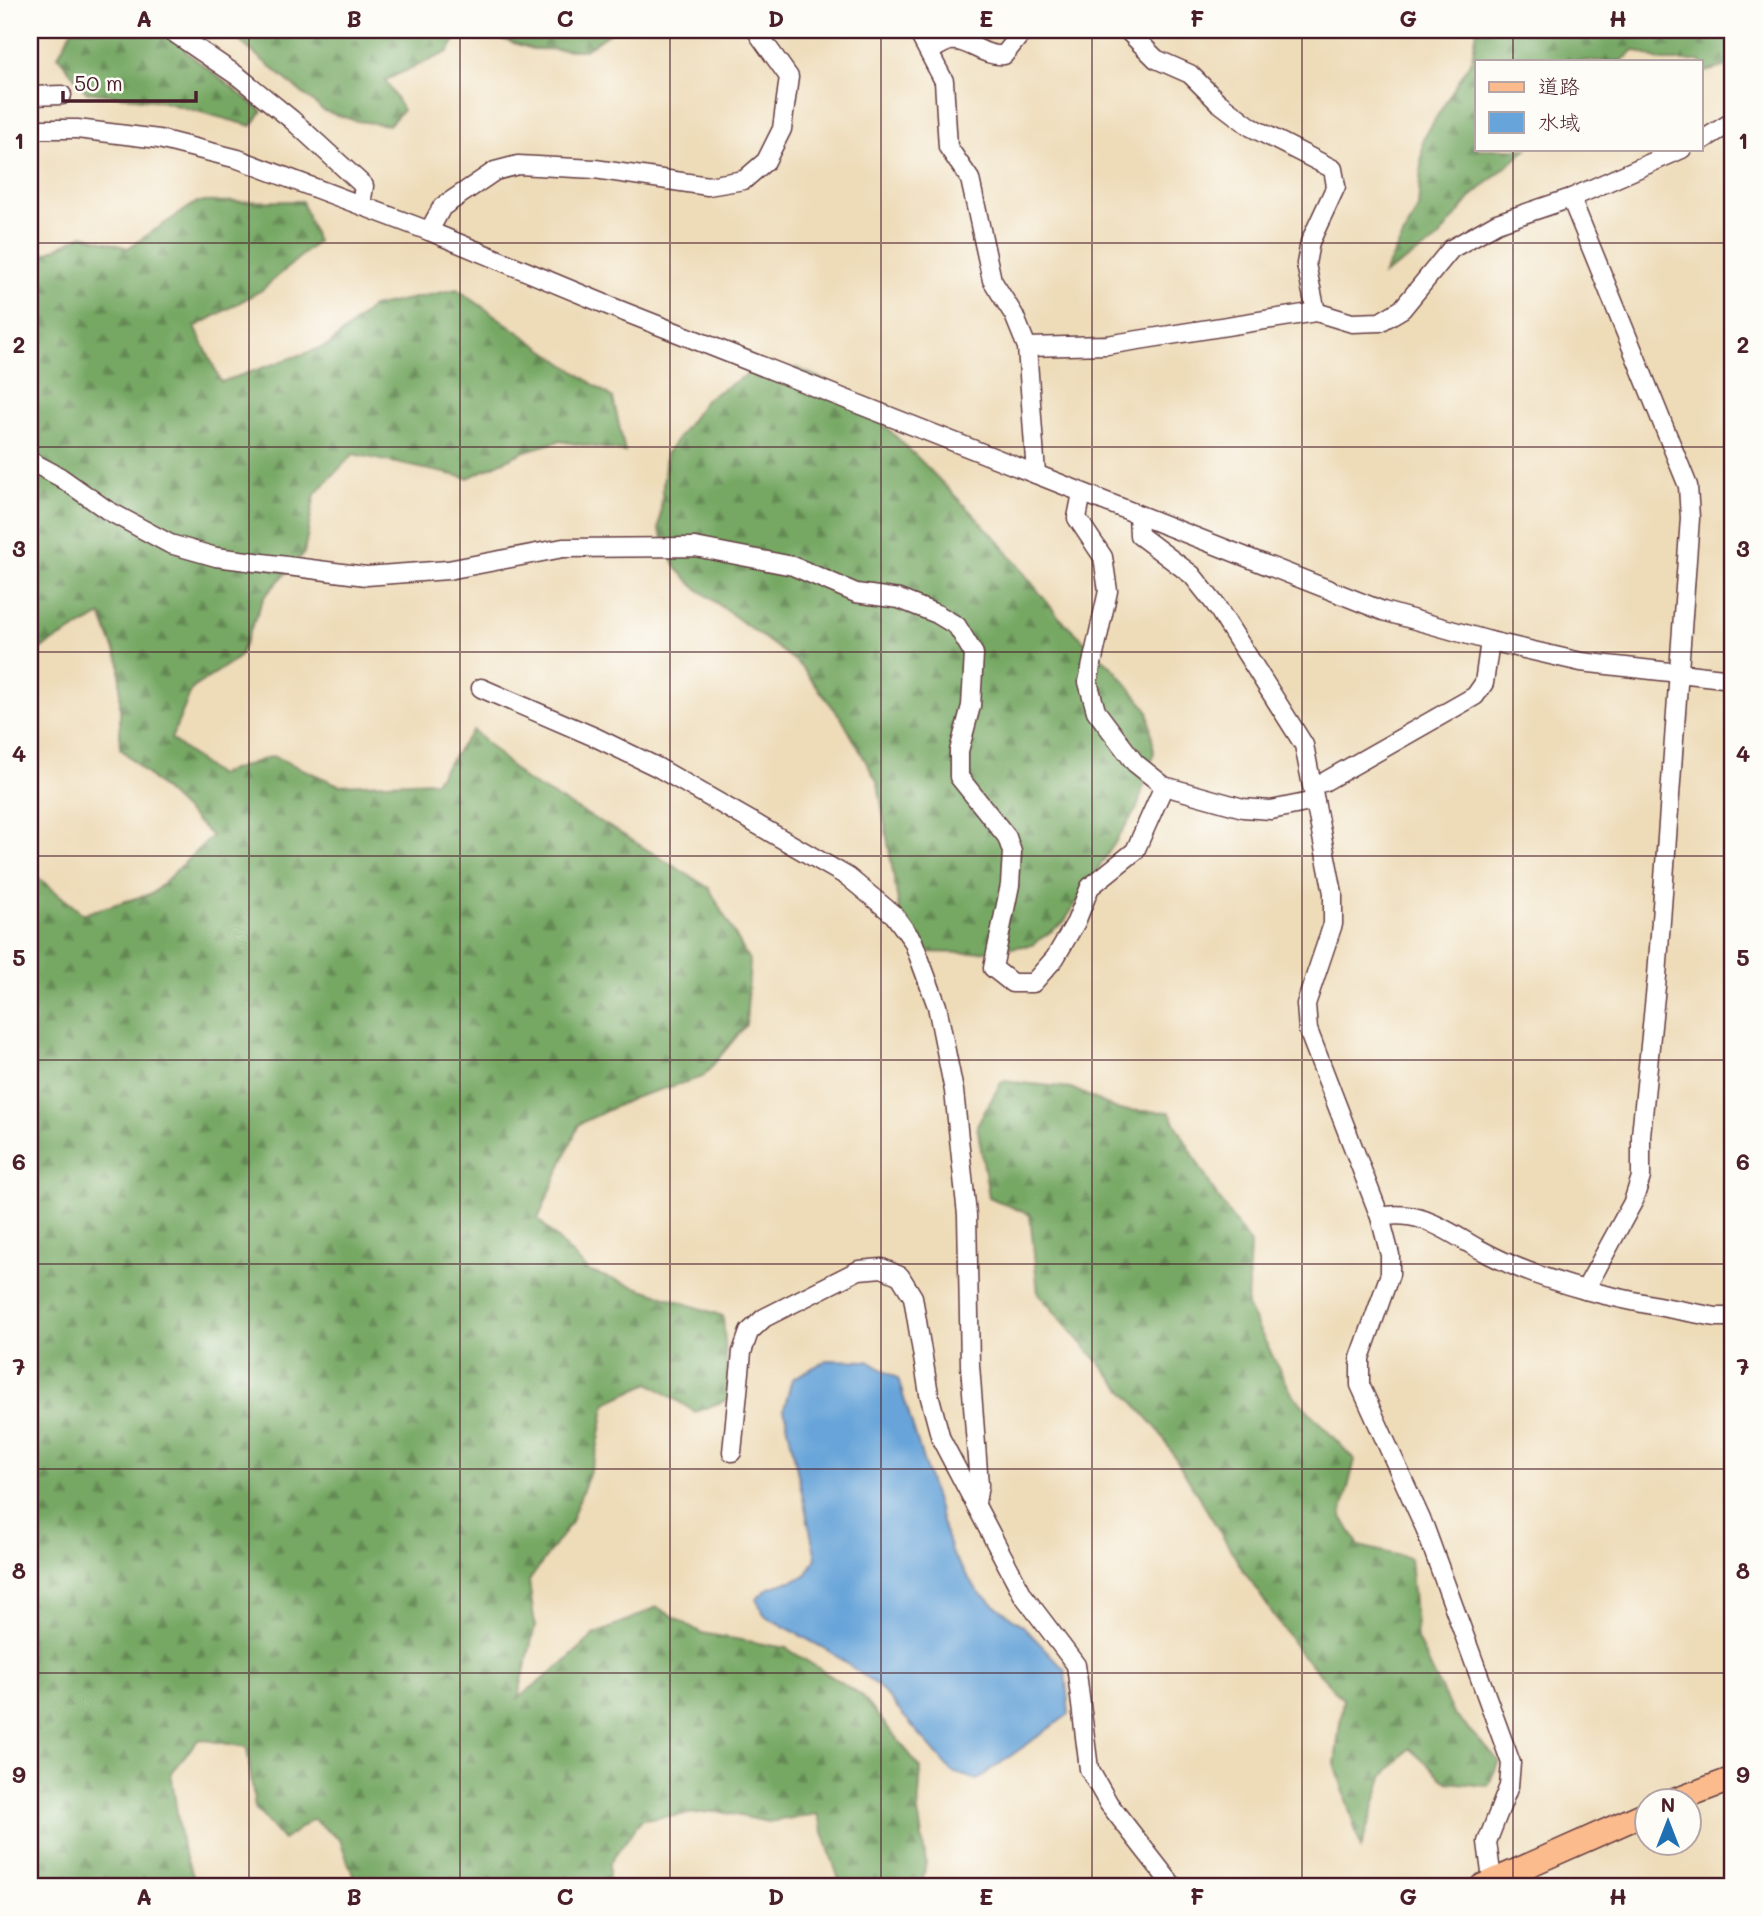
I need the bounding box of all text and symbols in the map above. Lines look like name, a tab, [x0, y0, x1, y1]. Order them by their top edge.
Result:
text: A	[136, 3, 152, 33]
text: B	[346, 3, 362, 33]
text: C	[556, 3, 574, 33]
text: D	[768, 3, 784, 33]
text: E	[979, 3, 993, 33]
text: F	[1190, 3, 1204, 33]
text: G	[1399, 3, 1417, 33]
text: H	[1609, 3, 1627, 33]
scale bar	[63, 60, 196, 104]
legend	[1475, 60, 1702, 150]
text: 50 m	[74, 69, 123, 96]
text: 道路	[1538, 72, 1580, 99]
text: 水域	[1538, 108, 1580, 135]
text: 1	[14, 125, 24, 155]
text: 1	[1738, 125, 1748, 155]
text: 2	[13, 329, 25, 359]
text: 2	[1737, 329, 1749, 359]
text: 3	[12, 533, 26, 563]
text: 3	[1736, 533, 1750, 563]
text: 4	[12, 738, 26, 768]
text: 4	[1736, 738, 1750, 768]
text: 5	[12, 942, 26, 972]
text: 5	[1736, 942, 1750, 972]
text: 6	[12, 1146, 26, 1176]
text: 6	[1736, 1146, 1750, 1176]
text: 7	[13, 1351, 26, 1381]
text: 7	[1737, 1351, 1750, 1381]
text: 8	[12, 1555, 26, 1585]
text: 8	[1736, 1555, 1750, 1585]
text: 9	[12, 1759, 26, 1789]
text: 9	[1736, 1759, 1750, 1789]
north arrow	[1632, 1786, 1702, 1856]
text: N	[1661, 1792, 1675, 1817]
text: A	[136, 1881, 152, 1911]
text: B	[346, 1881, 362, 1911]
text: C	[556, 1881, 574, 1911]
text: D	[768, 1881, 784, 1911]
text: E	[979, 1881, 993, 1911]
text: F	[1190, 1881, 1204, 1911]
text: G	[1399, 1881, 1417, 1911]
text: H	[1609, 1881, 1627, 1911]

